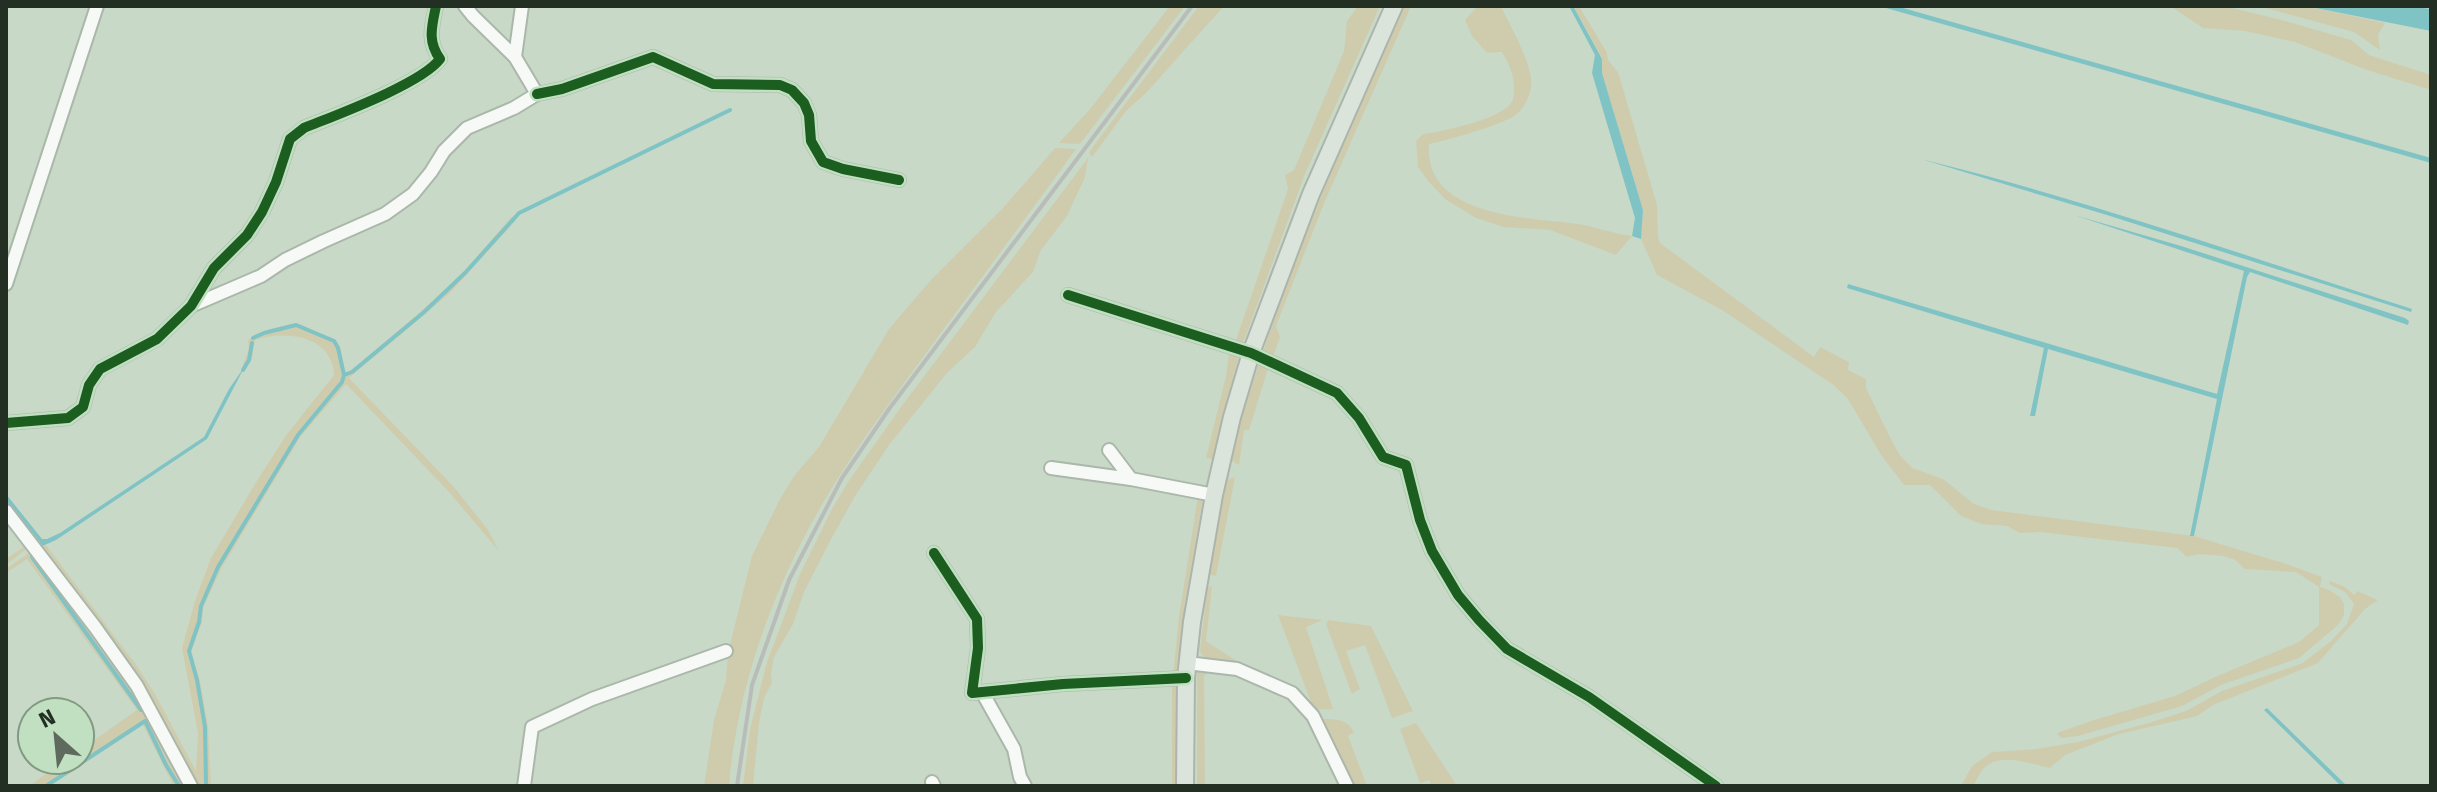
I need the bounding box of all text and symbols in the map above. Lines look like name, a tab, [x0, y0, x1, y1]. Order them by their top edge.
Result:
north arrow	[16, 696, 96, 776]
text: N	[35, 703, 60, 734]

